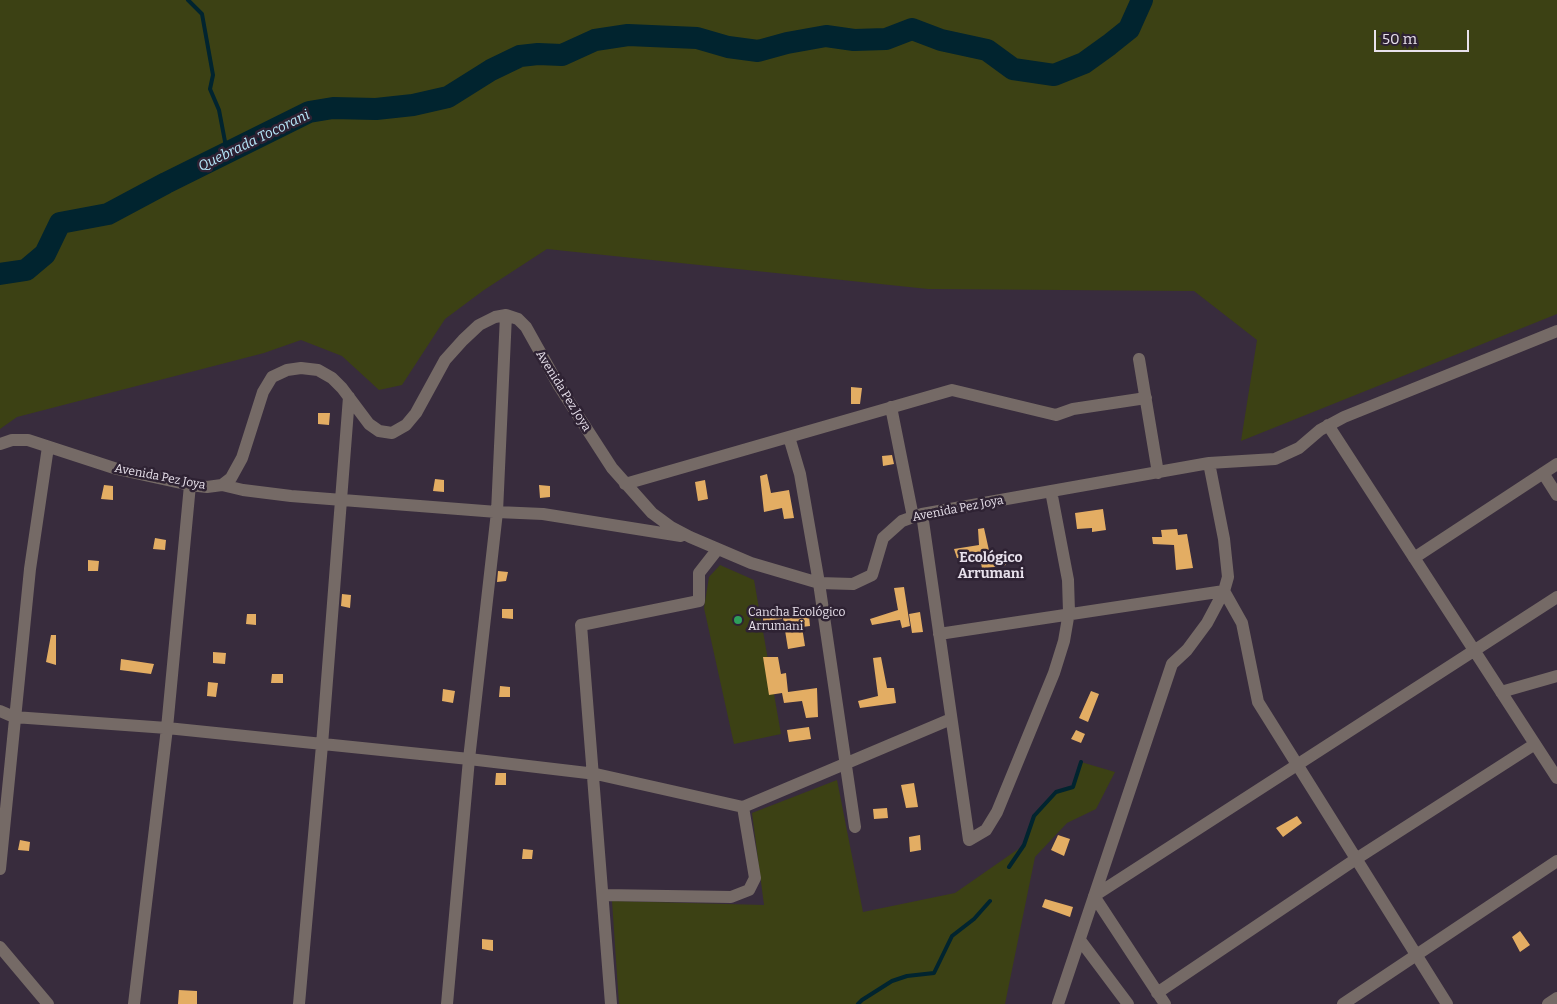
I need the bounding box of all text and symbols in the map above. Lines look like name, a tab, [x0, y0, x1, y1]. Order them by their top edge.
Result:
scale bar	[1377, 20, 1472, 52]
text: 50 m	[1382, 30, 1417, 48]
water label: Quebrada Tocorani	[196, 107, 312, 175]
street label: Avenida Pez Joya	[532, 348, 594, 434]
street label: Avenida Pez Joya	[113, 461, 207, 493]
street label: Avenida Pez Joya	[911, 493, 1005, 525]
district label: Ecológico Arrumani	[958, 550, 1024, 582]
place label: Cancha Ecológico Arrumani	[748, 606, 845, 634]
marker: Cancha Ecológico Arrumani	[732, 614, 744, 626]

